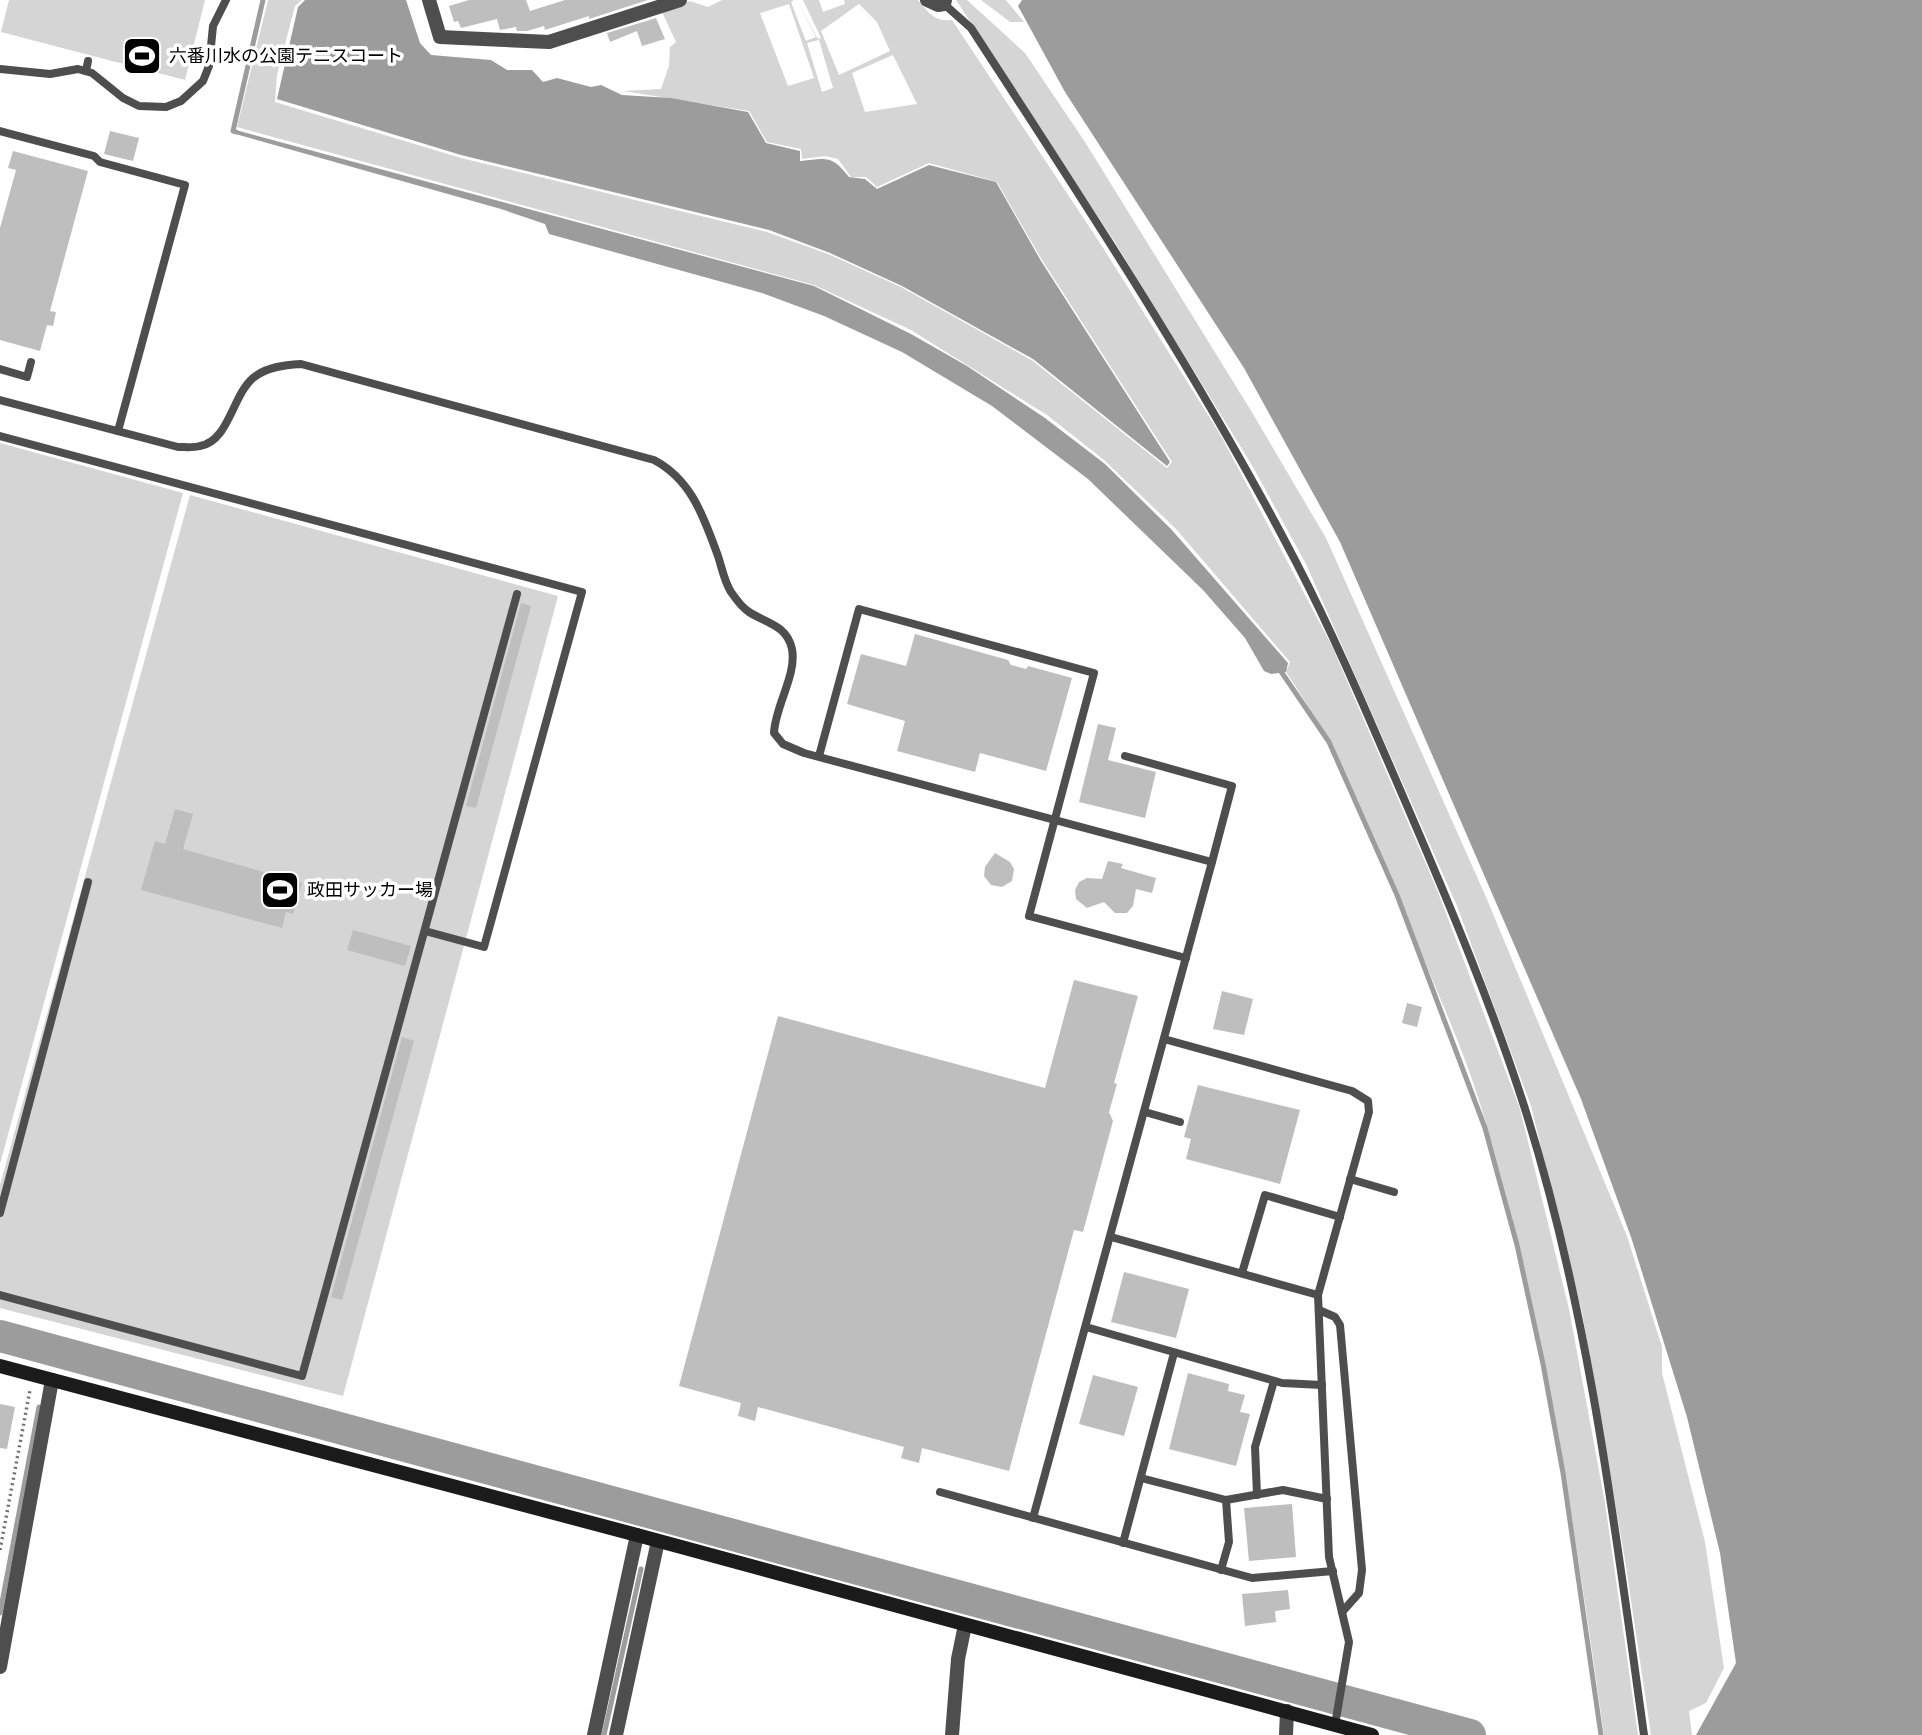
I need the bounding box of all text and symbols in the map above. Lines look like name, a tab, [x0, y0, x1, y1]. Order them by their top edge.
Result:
sports icon: 六番川水の公園テニスコート	[121, 35, 163, 77]
place label: 六番川水の公園テニスコート	[169, 44, 403, 68]
sports icon: 政田サッカー場	[259, 869, 301, 911]
place label: 政田サッカー場	[307, 878, 433, 902]

